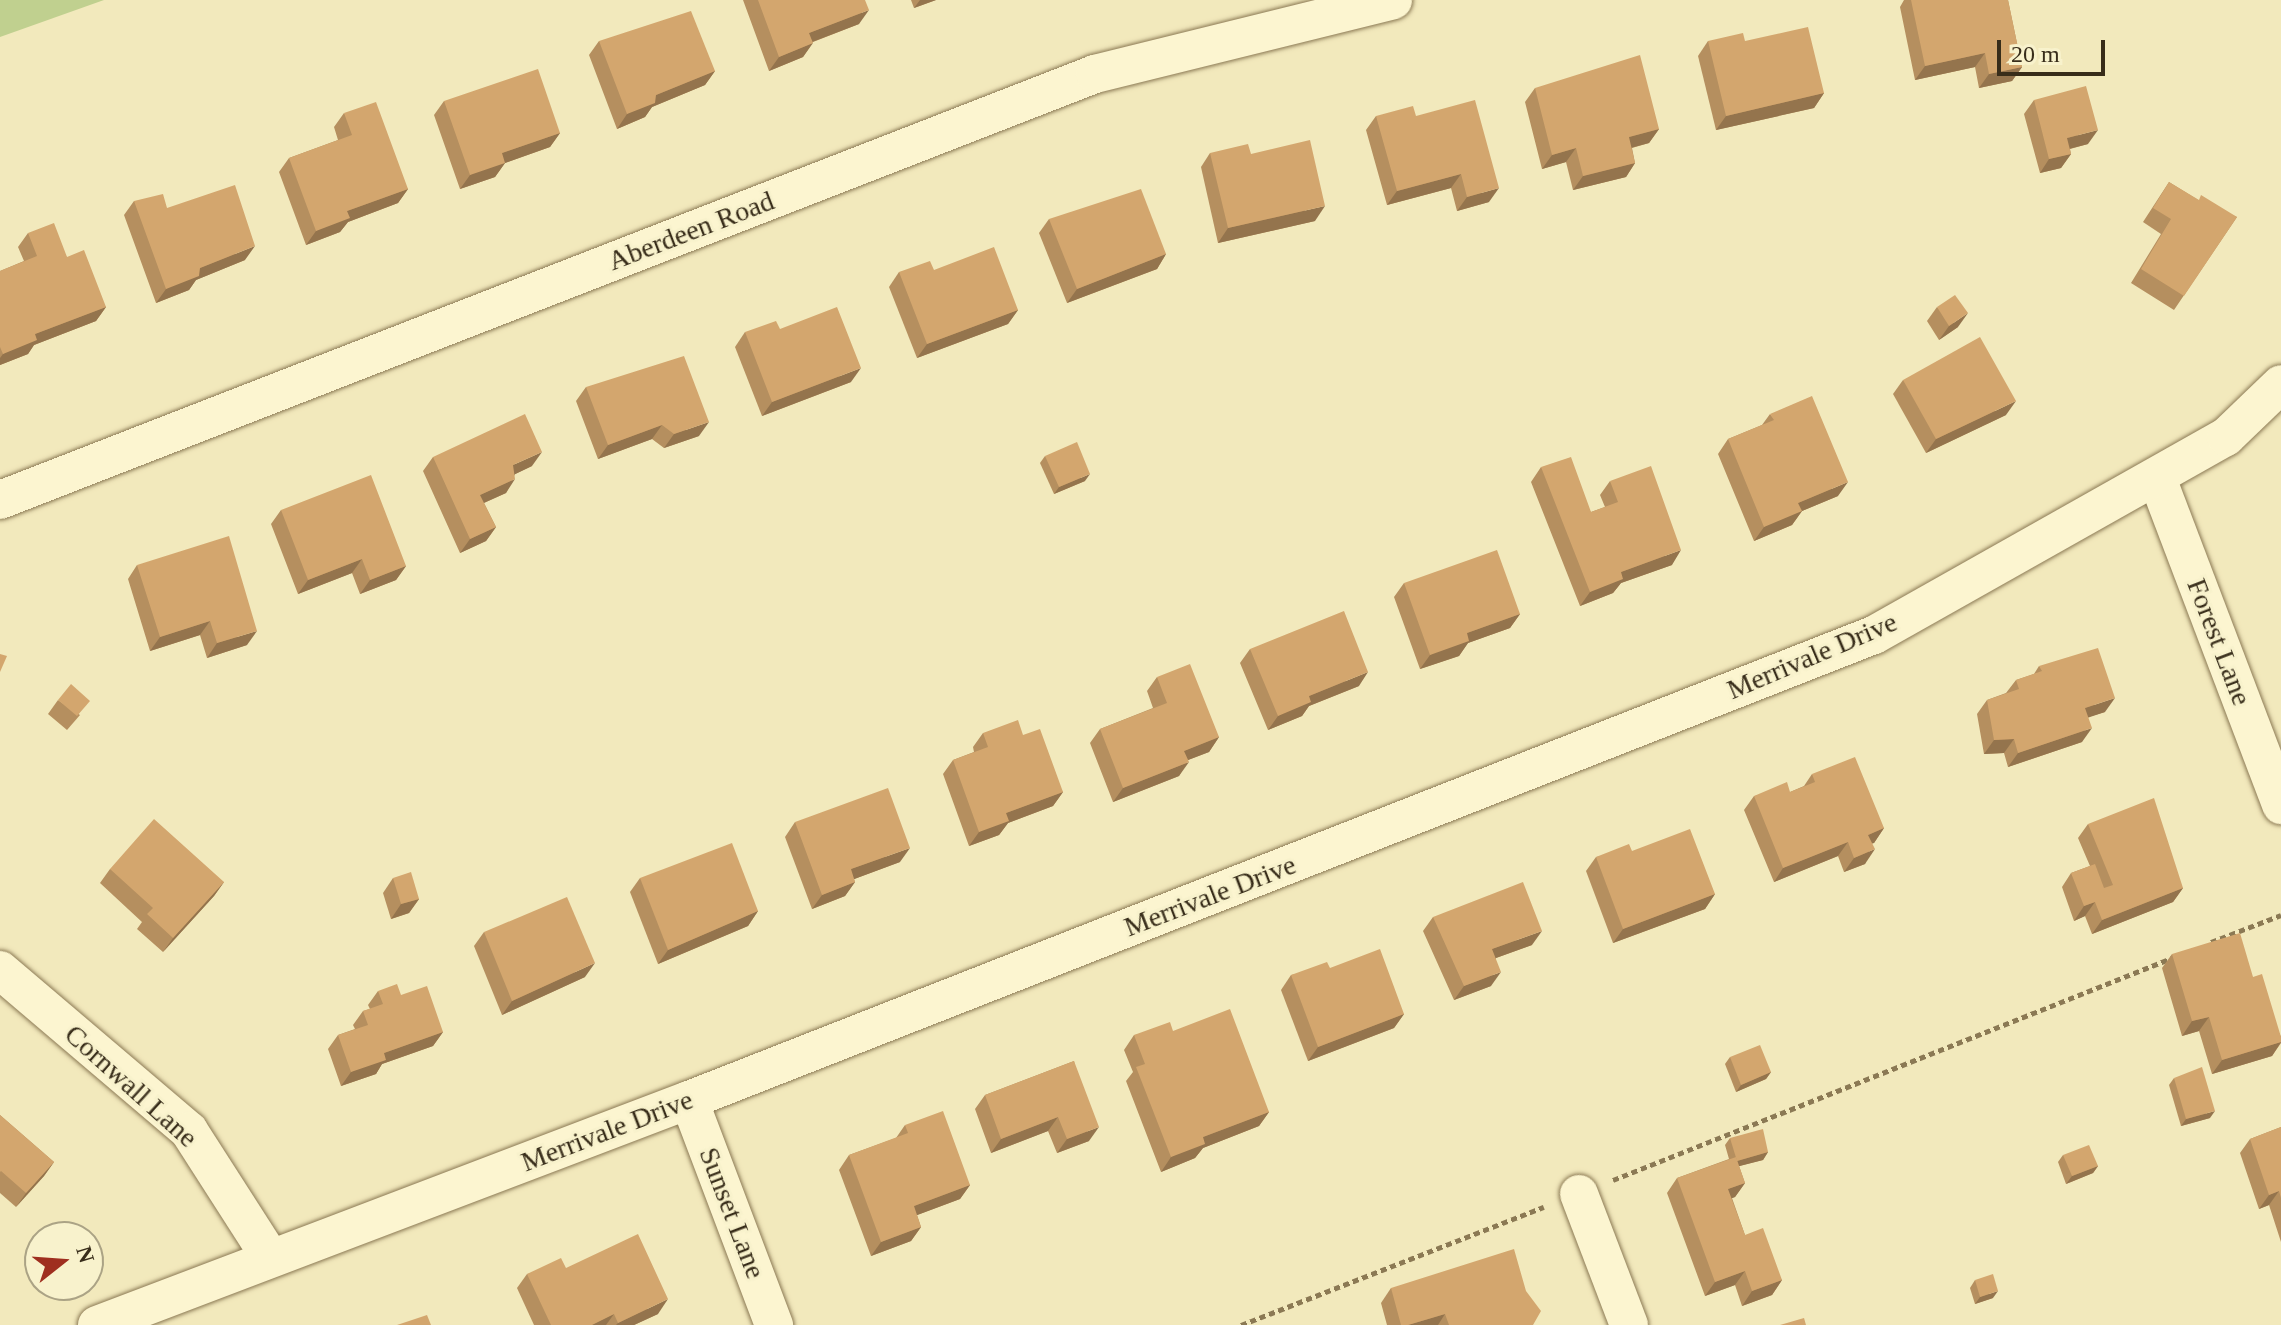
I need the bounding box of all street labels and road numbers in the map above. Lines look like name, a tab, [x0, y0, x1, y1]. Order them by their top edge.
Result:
street label: Aberdeen Road	[603, 184, 779, 278]
street label: Forest Lane	[2179, 574, 2259, 710]
street label: Merrivale Drive	[1722, 605, 1902, 707]
street label: Merrivale Drive	[1119, 848, 1301, 944]
street label: Cornwall Lane	[58, 1018, 204, 1154]
street label: Merrivale Drive	[516, 1083, 698, 1179]
street label: Sunset Lane	[692, 1143, 772, 1283]

